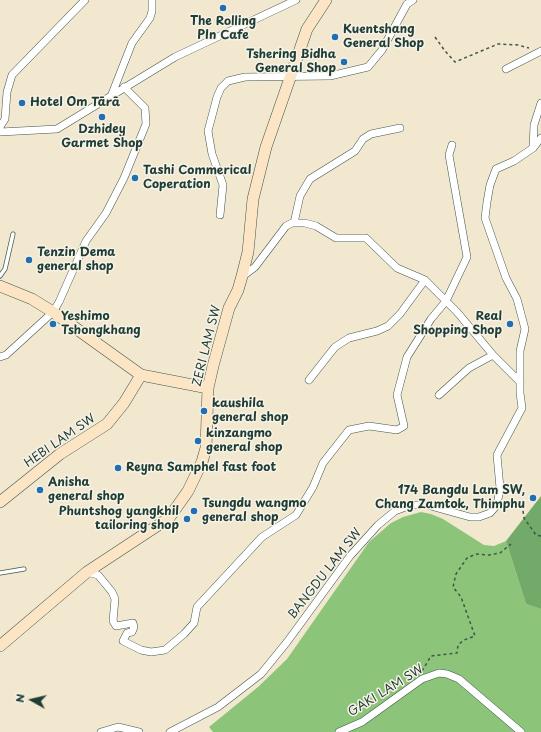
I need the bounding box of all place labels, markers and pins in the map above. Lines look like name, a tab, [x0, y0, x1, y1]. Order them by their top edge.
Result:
marker: The Rolling PIn Cafe	[218, 3, 228, 13]
place label: The Rolling PIn Cafe	[190, 15, 256, 43]
place label: Kuentshang General Shop	[343, 23, 424, 51]
marker: Kuentshang General Shop	[330, 32, 340, 42]
place label: Tshering Bidha General Shop	[246, 48, 336, 76]
marker: Tshering Bidha General Shop	[339, 57, 349, 67]
place label: Hotel Om Tārā	[30, 96, 120, 110]
marker: Hotel Om Tārā	[17, 98, 27, 108]
marker: Dzhidey Garmet Shop	[97, 112, 107, 122]
place label: Dzhidey Garmet Shop	[61, 123, 143, 151]
place label: Tashi Commerical Coperation	[143, 164, 251, 192]
marker: Tashi Commerical Coperation	[130, 173, 140, 183]
place label: Tenzin Dema general shop	[37, 246, 115, 274]
marker: Tenzin Dema general shop	[24, 255, 34, 265]
place label: Yeshimo Tshongkhang	[61, 310, 141, 338]
place label: Real Shopping Shop	[413, 310, 502, 338]
marker: Yeshimo Tshongkhang	[48, 319, 58, 329]
marker: Real Shopping Shop	[505, 319, 515, 329]
place label: kaushila general shop	[212, 397, 289, 425]
marker: kaushila general shop	[199, 406, 209, 416]
place label: kinzangmo general shop	[206, 427, 283, 455]
marker: kinzangmo general shop	[193, 436, 203, 446]
place label: Reyna Samphel fast foot	[126, 461, 276, 475]
marker: Reyna Samphel fast foot	[113, 463, 123, 473]
place label: Anisha general shop	[48, 476, 125, 504]
place label: 174 Bangdu Lam SW, Chang Zamtok, Thimphu	[375, 484, 525, 512]
marker: Anisha general shop	[35, 485, 45, 495]
marker: 174 Bangdu Lam SW, Chang Zamtok, Thimphu	[528, 493, 538, 503]
place label: Tsungdu wangmo general shop	[202, 497, 307, 525]
place label: Phuntshog yangkhil tailoring shop	[59, 505, 179, 533]
marker: Tsungdu wangmo general shop	[189, 506, 199, 516]
marker: Phuntshog yangkhil tailoring shop	[182, 514, 192, 524]

